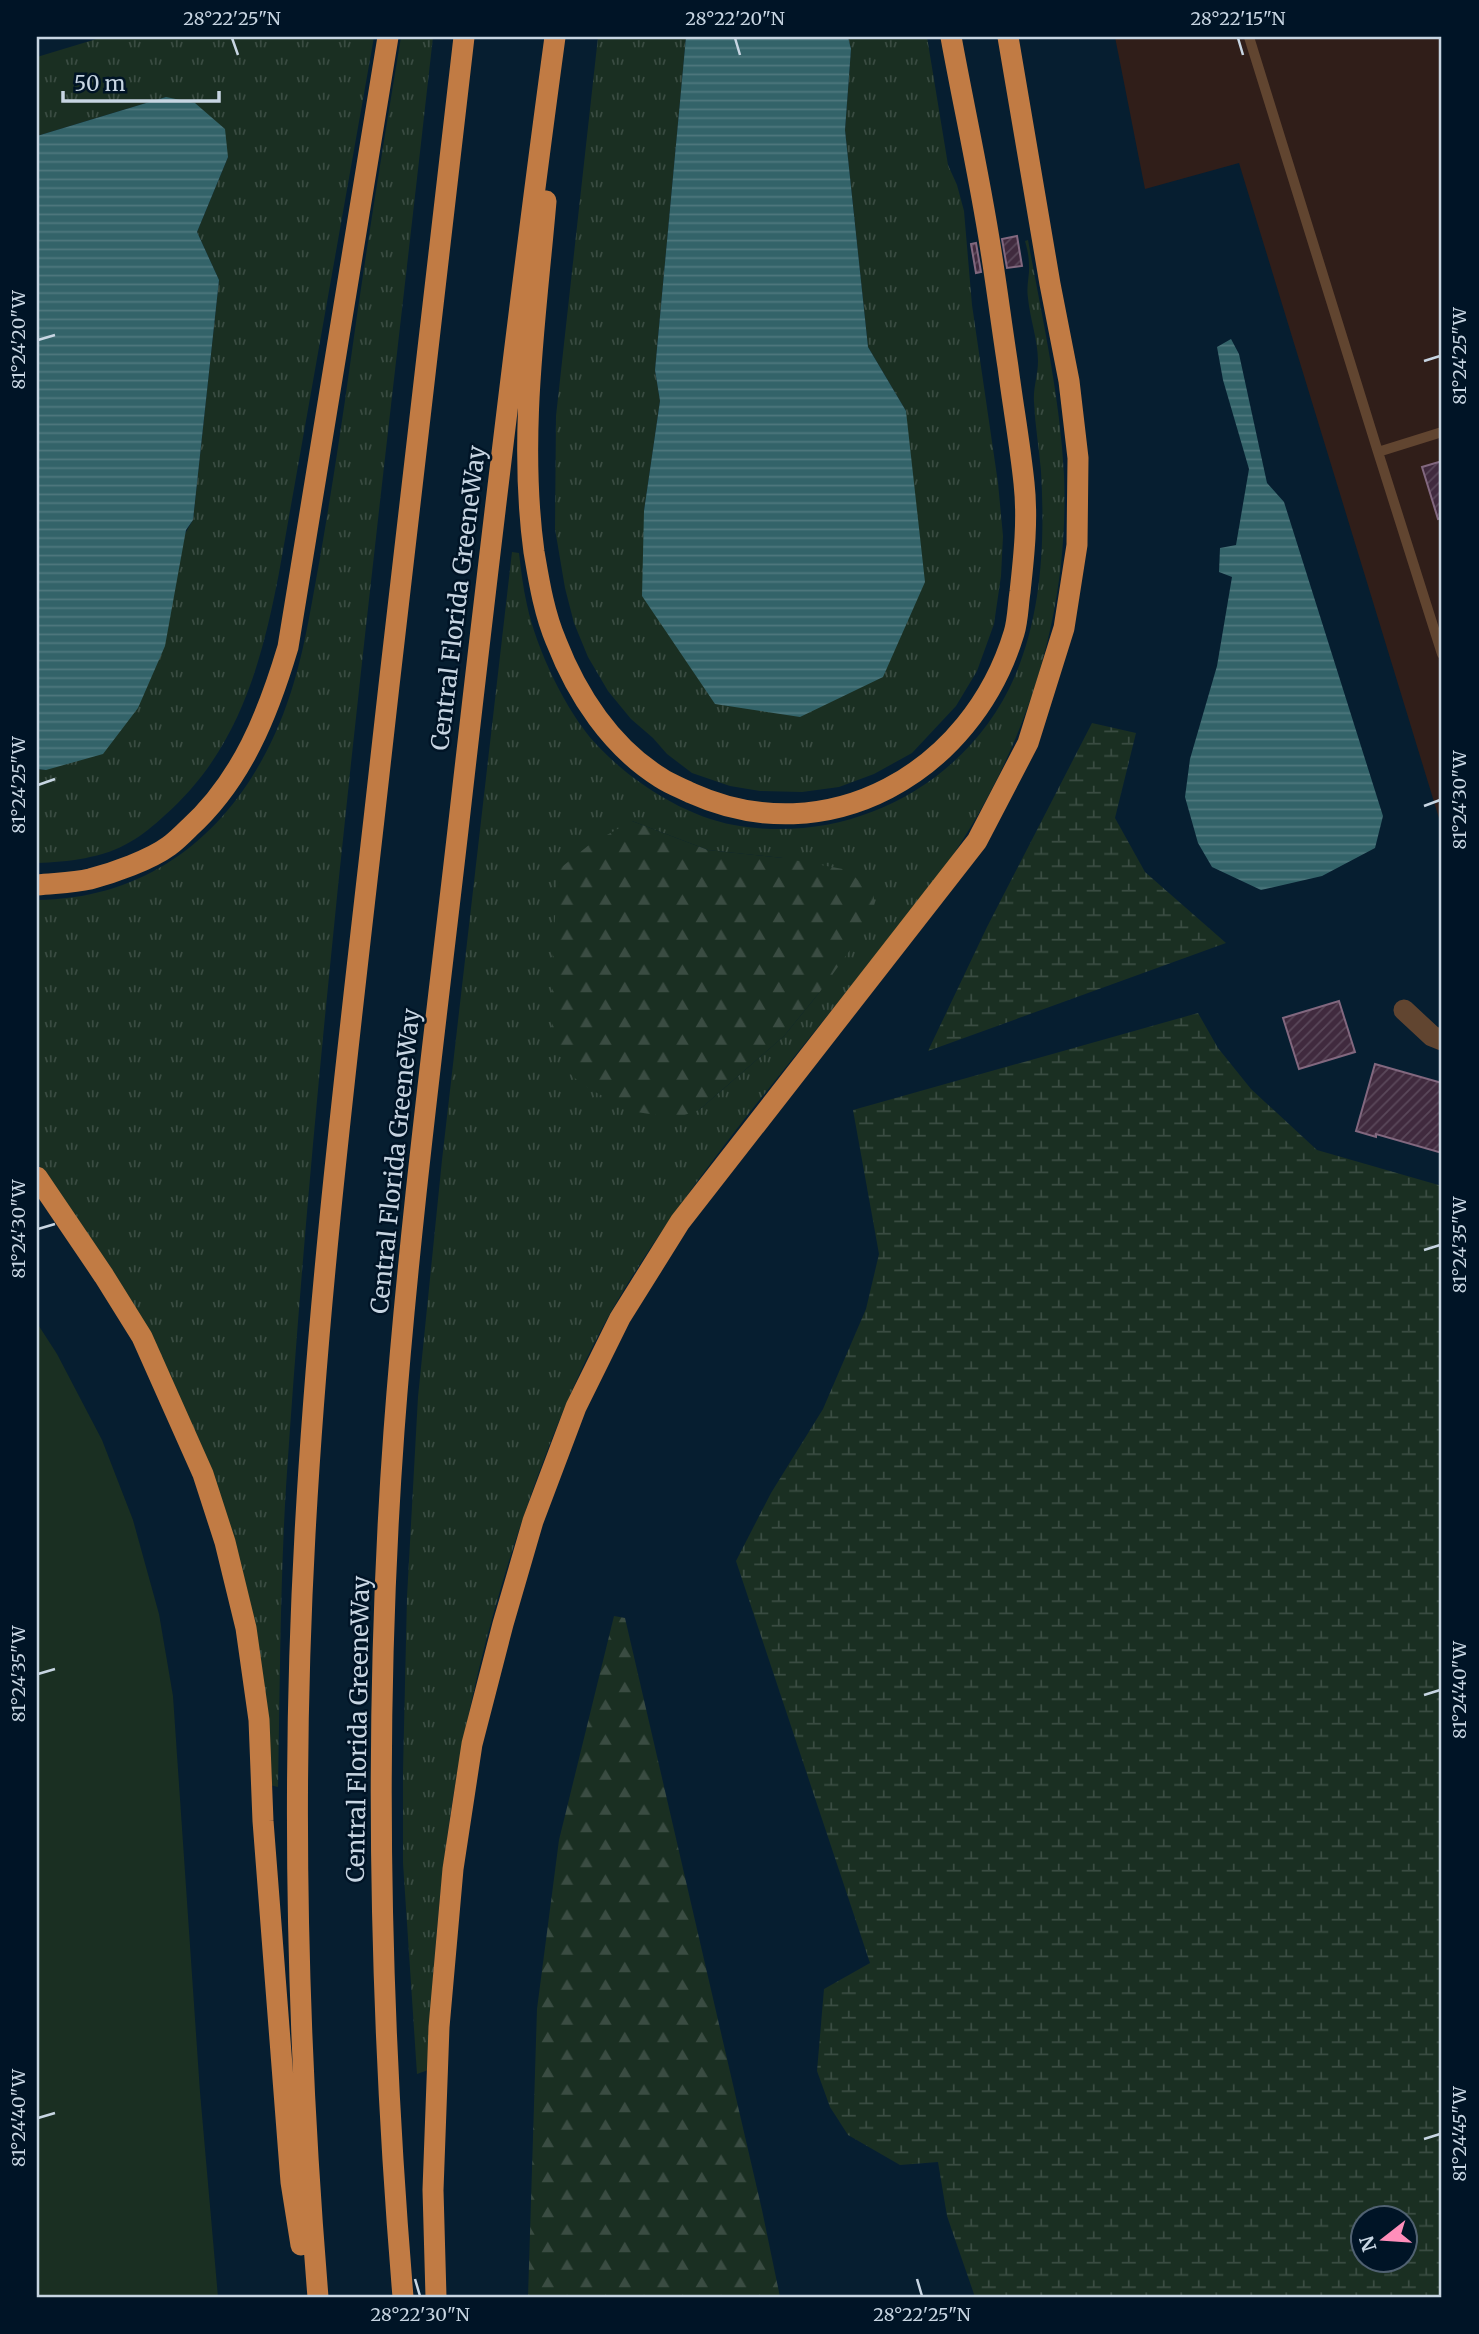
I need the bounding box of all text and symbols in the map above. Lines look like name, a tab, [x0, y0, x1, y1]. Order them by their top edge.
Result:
text: 28°22'25"N	[183, 7, 281, 30]
text: 28°22'20"N	[685, 7, 785, 30]
text: 28°22'15"N	[1190, 7, 1286, 30]
scale bar	[63, 60, 219, 104]
text: 50 m	[74, 70, 125, 97]
text: 81°24'20"W	[7, 289, 30, 390]
text: 81°24'25"W	[1448, 306, 1471, 405]
street label: Central Florida GreeneWay	[424, 444, 492, 752]
text: 81°24'25"W	[7, 735, 30, 834]
text: 81°24'30"W	[1448, 749, 1471, 850]
street label: Central Florida GreeneWay	[364, 1007, 426, 1315]
text: 81°24'30"W	[7, 1178, 30, 1279]
text: 81°24'35"W	[1448, 1196, 1471, 1293]
street label: Central Florida GreeneWay	[340, 1575, 376, 1883]
text: 81°24'35"W	[7, 1625, 30, 1722]
text: 81°24'40"W	[1448, 1640, 1471, 1739]
text: 81°24'40"W	[7, 2068, 30, 2167]
text: 81°24'45"W	[1448, 2085, 1471, 2182]
north arrow	[1350, 2204, 1420, 2274]
text: N	[1354, 2233, 1381, 2255]
text: 28°22'30"N	[370, 2303, 470, 2326]
text: 28°22'25"N	[873, 2303, 971, 2326]

